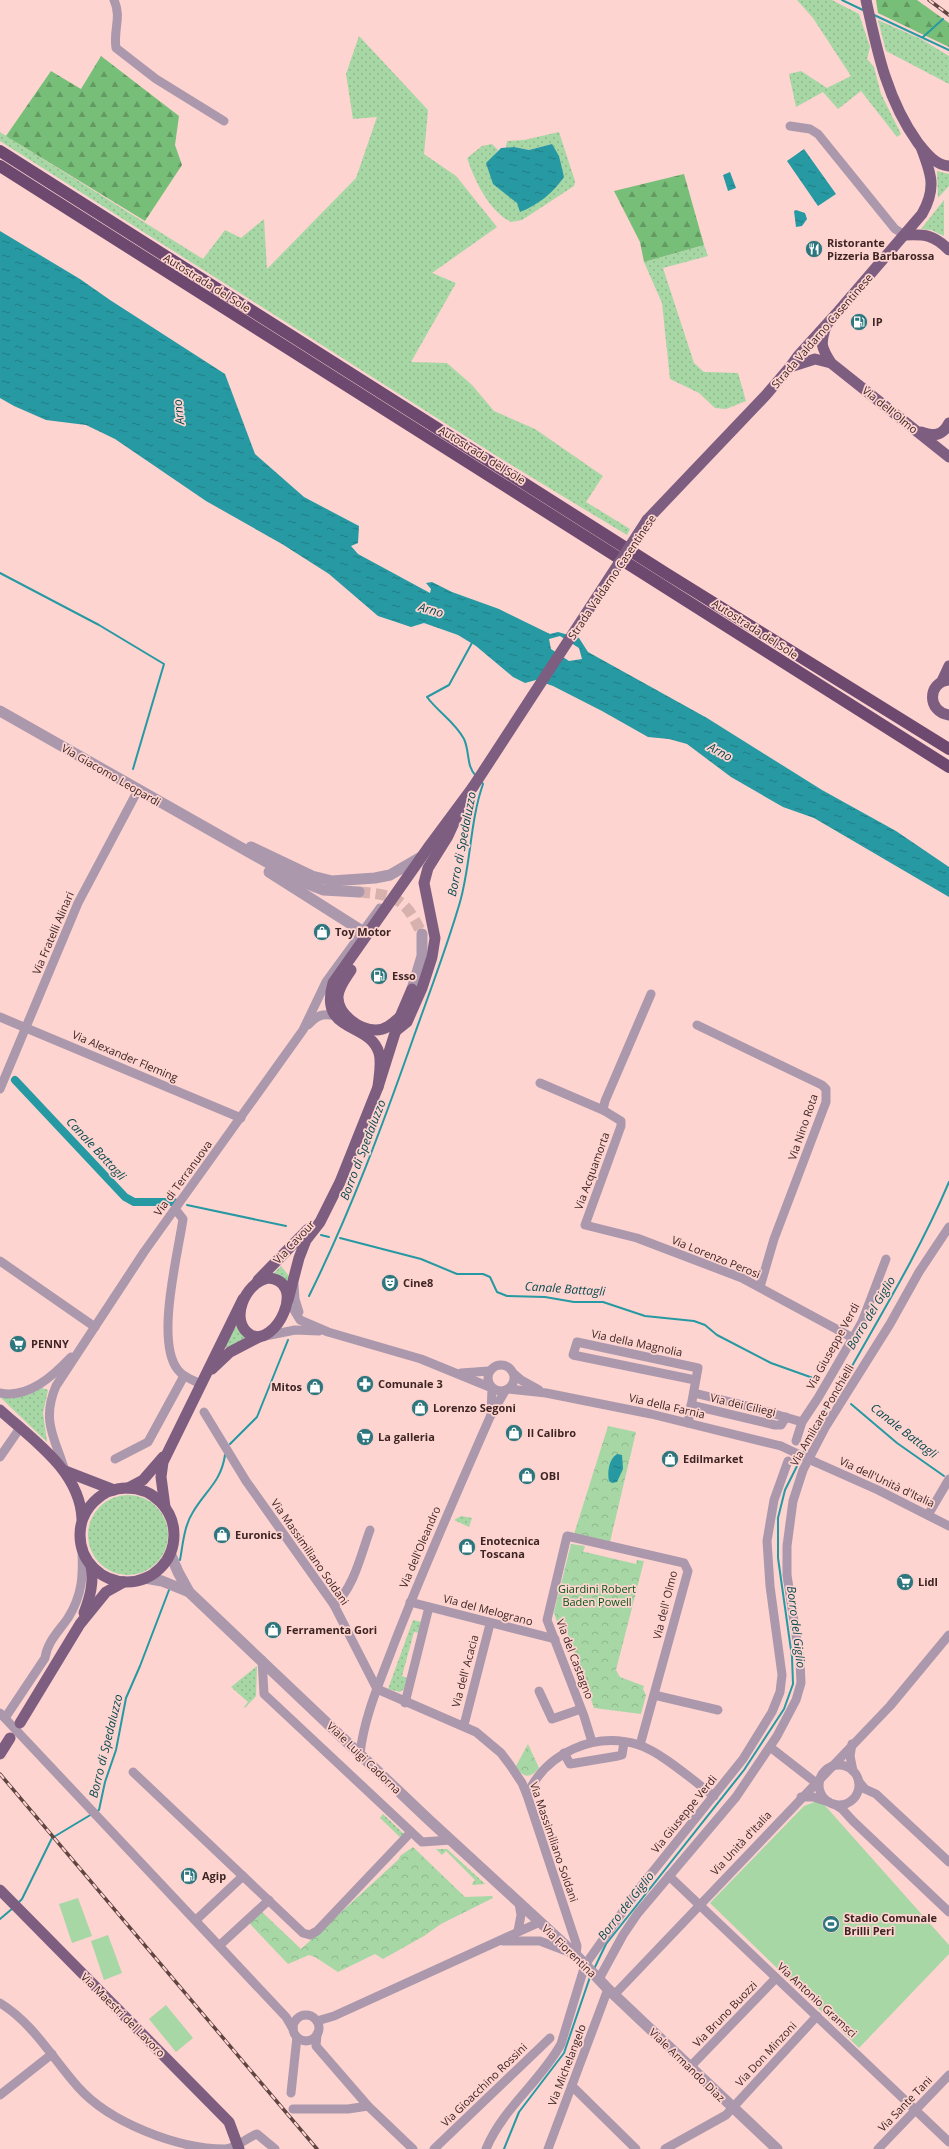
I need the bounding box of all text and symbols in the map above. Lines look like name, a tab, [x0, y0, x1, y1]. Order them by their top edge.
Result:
place label: Ristorante Pizzeria Barbarossa	[827, 235, 934, 263]
restaurant icon: Ristorante Pizzeria Barbarossa	[804, 239, 824, 259]
street label: Autostrada del Sole	[161, 250, 254, 315]
street label: Strada Valdarno Casentinese	[768, 270, 876, 391]
fuel station icon: IP	[849, 312, 869, 332]
place label: IP	[872, 314, 883, 329]
street label: Via dell'Olmo	[859, 383, 921, 437]
water label: Arno	[169, 398, 188, 426]
street label: Autostrada del Sole	[436, 422, 529, 487]
street label: Strada Valdarno Casentinese	[564, 511, 659, 642]
street label: Autostrada del Sole	[709, 595, 801, 662]
water label: Arno	[416, 598, 446, 621]
water label: Arno	[704, 738, 736, 765]
street label: Via Giacomo Leopardi	[59, 740, 164, 809]
water label: Borro di Spedaluzzo	[443, 790, 480, 898]
street label: Via Fratelli Alinari	[28, 889, 77, 976]
shop icon: Toy Motor	[312, 922, 332, 942]
place label: Toy Motor	[335, 924, 391, 939]
fuel station icon: Esso	[369, 966, 389, 986]
place label: Esso	[392, 968, 416, 983]
street label: Via Alexander Fleming	[70, 1026, 180, 1085]
street label: Via Nino Rota	[784, 1092, 821, 1162]
water label: Borro di Spedaluzzo	[336, 1097, 390, 1203]
water label: Canale Battagli	[63, 1113, 131, 1185]
street label: Via Acquamorta	[571, 1130, 613, 1212]
street label: Via di Terranuova	[150, 1137, 215, 1218]
street label: Via Cavour	[269, 1216, 318, 1267]
street label: Via Lorenzo Perosi	[670, 1232, 763, 1281]
theatre icon: Cine8	[380, 1273, 400, 1293]
water label: Borro del Giglio	[842, 1273, 899, 1353]
place label: Cine8	[403, 1275, 433, 1290]
water label: Canale Battagli	[524, 1277, 607, 1300]
street label: Via Giuseppe Verdi	[803, 1300, 863, 1392]
street label: Via della Magnolia	[590, 1326, 684, 1359]
supermarket icon: PENNY	[8, 1334, 28, 1354]
place label: PENNY	[31, 1336, 69, 1351]
street label: Via Amilcare Ponchielli	[786, 1361, 857, 1468]
pharmacy icon: Comunale 3	[355, 1374, 375, 1394]
place label: Comunale 3	[378, 1376, 443, 1391]
shop icon: Mitos	[305, 1377, 325, 1397]
place label: Mitos	[271, 1379, 303, 1394]
street label: Via della Farnia	[628, 1389, 707, 1422]
street label: Via dei Ciliegi	[709, 1390, 777, 1419]
shop icon: Lorenzo Segoni	[410, 1398, 430, 1418]
water label: Canale Battagli	[867, 1399, 942, 1463]
place label: Lorenzo Segoni	[433, 1400, 516, 1415]
shop icon: Il Calibro	[504, 1423, 524, 1443]
place label: Il Calibro	[527, 1425, 576, 1440]
supermarket icon: La galleria	[355, 1427, 375, 1447]
place label: La galleria	[378, 1429, 435, 1444]
shop icon: Edilmarket	[660, 1449, 680, 1469]
place label: Edilmarket	[683, 1451, 744, 1466]
street label: Via dell'Unità d'Italia	[837, 1453, 937, 1510]
shop icon: OBI	[517, 1466, 537, 1486]
place label: OBI	[540, 1468, 560, 1483]
street label: Via Massimiliano Soldani	[268, 1496, 353, 1608]
street label: Via dell'Oleandro	[396, 1503, 444, 1590]
shop icon: Euronics	[212, 1525, 232, 1545]
place label: Euronics	[235, 1527, 282, 1542]
place label: Enotecnica Toscana	[480, 1533, 540, 1561]
shop icon: Enotecnica Toscana	[457, 1537, 477, 1557]
street label: Via dell' Olmo	[649, 1569, 680, 1641]
supermarket icon: Lidl	[895, 1572, 915, 1592]
place label: Lidl	[918, 1574, 938, 1589]
park label: Giardini Robert Baden Powell	[558, 1581, 636, 1609]
water label: Borro del Giglio	[783, 1585, 810, 1669]
street label: Via del Melograno	[442, 1590, 535, 1629]
street label: Via del Castagno	[553, 1617, 598, 1701]
shop icon: Ferramenta Gori	[263, 1620, 283, 1640]
place label: Ferramenta Gori	[286, 1622, 377, 1637]
street label: Via dell' Acacia	[448, 1633, 481, 1709]
water label: Borro di Spedaluzzo	[84, 1692, 127, 1800]
street label: Viale Luigi Cadorna	[324, 1718, 405, 1797]
street label: Via Giuseppe Verdi	[647, 1771, 720, 1856]
street label: Via Massimiliano Soldani	[527, 1780, 582, 1904]
street label: Via Unità d'Italia	[707, 1807, 774, 1878]
fuel station icon: Agip	[179, 1866, 199, 1886]
place label: Agip	[202, 1868, 226, 1883]
water label: Borro del Giglio	[593, 1868, 658, 1943]
place label: Stadio Comunale Brilli Peri	[844, 1910, 938, 1938]
sports icon: Stadio Comunale Brilli Peri	[821, 1914, 841, 1934]
street label: Via Fiorentina	[539, 1921, 600, 1980]
street label: Via Antonio Gramsci	[774, 1959, 860, 2040]
street label: Via Maestri del Lavoro	[78, 1969, 169, 2060]
street label: Via Bruno Buozzi	[689, 1977, 760, 2050]
street label: Via Don Minzoni	[732, 2018, 800, 2089]
street label: Via Michelangelo	[544, 2021, 589, 2108]
street label: Viale Armando Diaz	[646, 2025, 729, 2105]
street label: Via Gioacchino Rossini	[437, 2040, 530, 2130]
street label: Via Sante Tani	[874, 2073, 935, 2135]

